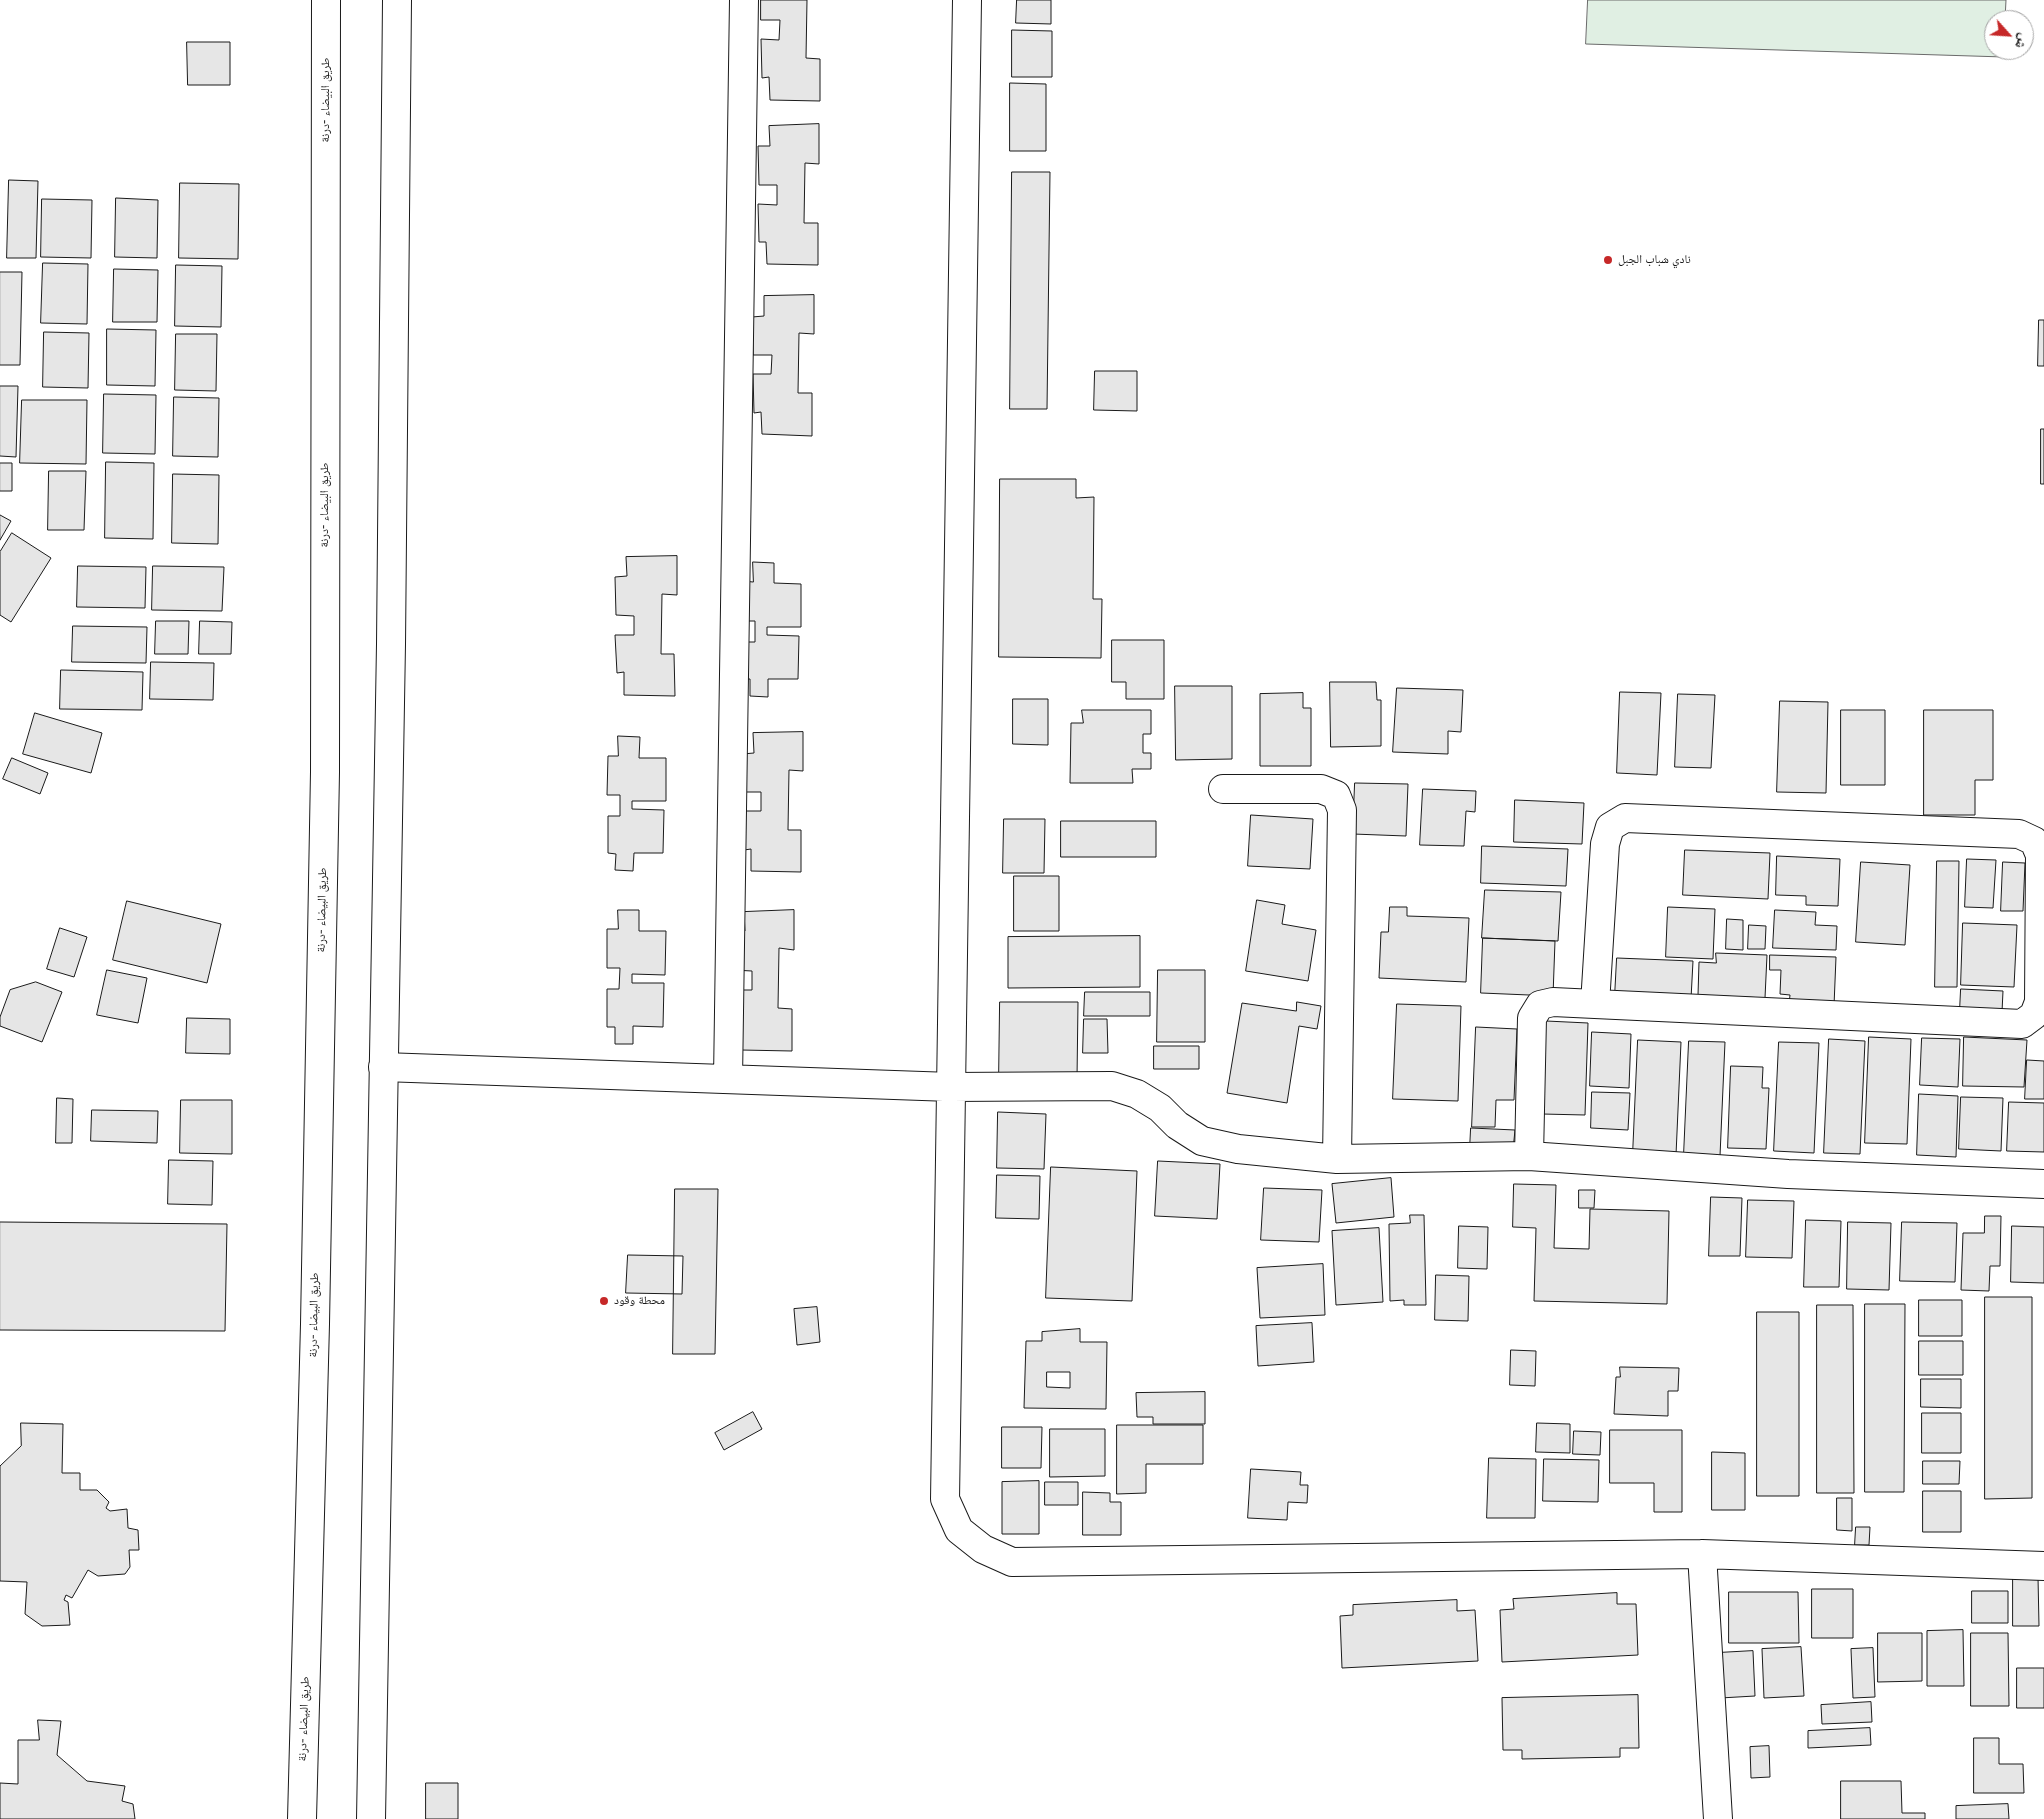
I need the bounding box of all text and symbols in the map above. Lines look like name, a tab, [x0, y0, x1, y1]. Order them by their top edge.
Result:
north arrow	[1984, 10, 2034, 60]
text: ش	[2011, 31, 2033, 52]
street label: طريق البيضاء -درنة	[319, 58, 333, 142]
place label: نادي شباب الجبل	[1618, 253, 1691, 267]
marker: نادي شباب الجبل	[1602, 254, 1614, 266]
street label: طريق البيضاء -درنة	[318, 463, 332, 547]
street label: طريق البيضاء -درنة	[314, 867, 330, 953]
street label: طريق البيضاء -درنة	[306, 1272, 322, 1358]
place label: محطة وقود	[614, 1294, 665, 1308]
marker: محطة وقود	[598, 1295, 610, 1307]
street label: طريق البيضاء -درنة	[295, 1676, 313, 1762]

